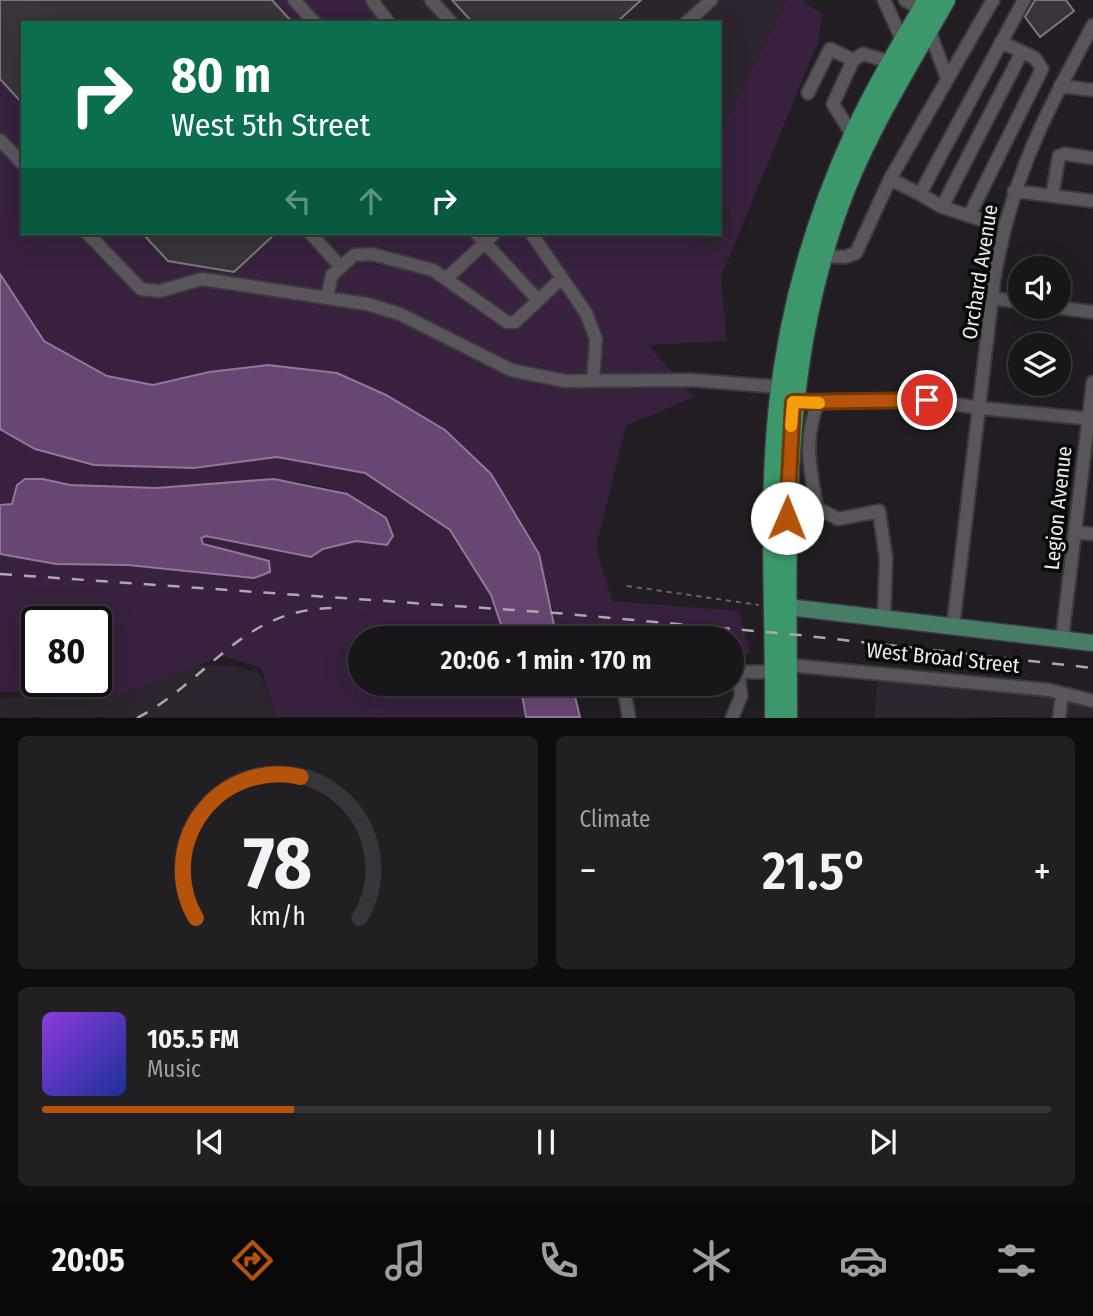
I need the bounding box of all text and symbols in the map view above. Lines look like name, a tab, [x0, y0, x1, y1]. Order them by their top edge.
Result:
text: 80 m	[171, 46, 271, 105]
icon: right	[56, 49, 147, 140]
text: West 5th Street	[171, 106, 370, 144]
icon: left	[279, 182, 317, 220]
icon: ahead	[352, 182, 390, 220]
icon: right	[425, 182, 463, 220]
street label: Orchard Avenue	[956, 203, 1004, 341]
map controls	[1008, 256, 1071, 396]
button: sound	[1008, 256, 1071, 319]
button: layers	[1008, 333, 1071, 396]
pin	[897, 370, 957, 430]
icon: arrive	[908, 381, 946, 419]
street label: Legion Avenue	[1039, 445, 1077, 571]
position arrow	[750, 481, 824, 555]
speed limit sign: 80	[21, 606, 112, 697]
street label: West Broad Street	[865, 637, 1021, 679]
text: 20:06 · 1 min · 170 m	[440, 645, 652, 676]
text: Climate	[580, 805, 650, 833]
text: 78	[244, 821, 312, 908]
text: 21.5°	[762, 840, 868, 903]
text: −	[580, 848, 597, 894]
text: +	[1034, 848, 1051, 894]
text: km/h	[250, 902, 306, 932]
text: 105.5 FM	[147, 1024, 239, 1055]
text: Music	[147, 1055, 201, 1083]
icon: previous	[191, 1123, 229, 1161]
icon: pause	[527, 1123, 565, 1161]
icon: next	[864, 1123, 902, 1161]
icon: directions	[228, 1236, 277, 1285]
icon: music	[381, 1236, 430, 1285]
icon: phone	[534, 1236, 583, 1285]
icon: climate	[687, 1236, 736, 1285]
icon: car	[839, 1236, 888, 1285]
icon: filters	[992, 1236, 1041, 1285]
text: 20:05	[52, 1241, 125, 1279]

